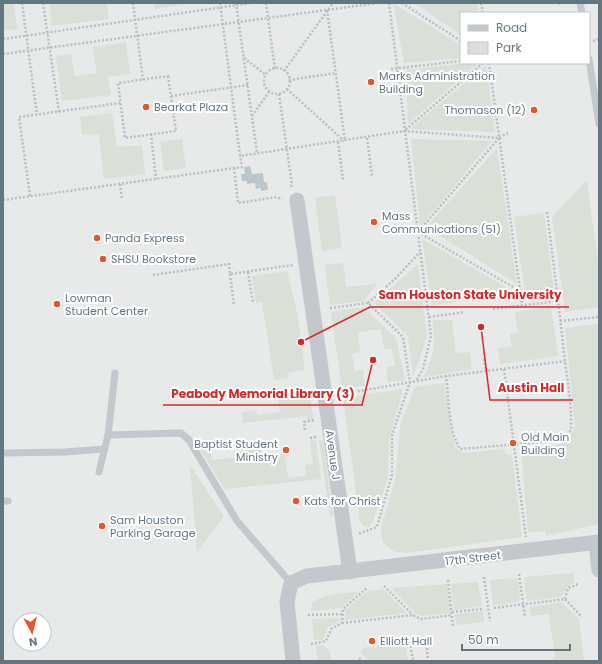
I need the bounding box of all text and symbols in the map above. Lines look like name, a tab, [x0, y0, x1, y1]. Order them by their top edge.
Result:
legend	[460, 12, 590, 64]
text: Road	[496, 19, 527, 36]
text: Park	[496, 39, 523, 56]
place label: Marks Administration Building	[379, 68, 495, 97]
marker: Marks Administration Building	[366, 77, 376, 87]
place label: Bearkat Plaza	[154, 99, 228, 115]
marker: Bearkat Plaza	[141, 102, 151, 112]
place label: Thomason (12)	[445, 102, 526, 118]
marker: Thomason (12)	[529, 105, 539, 115]
place label: Mass Communications (51)	[382, 208, 501, 237]
marker: Mass Communications (51)	[369, 217, 379, 227]
place label: Panda Express	[105, 230, 185, 246]
marker: Panda Express	[92, 233, 102, 243]
place label: SHSU Bookstore	[111, 251, 196, 267]
marker: SHSU Bookstore	[98, 254, 108, 264]
callout: Sam Houston State University	[370, 283, 569, 307]
text: Sam Houston State University	[378, 286, 562, 303]
place label: Lowman Student Center	[65, 290, 148, 319]
marker: Lowman Student Center	[52, 299, 62, 309]
callout: Austin Hall	[490, 376, 573, 400]
text: Austin Hall	[498, 379, 564, 396]
callout: Peabody Memorial Library (3)	[163, 381, 362, 405]
text: Peabody Memorial Library (3)	[171, 385, 355, 402]
street label: Avenue J	[322, 429, 344, 481]
place label: Old Main Building	[521, 429, 569, 458]
place label: Baptist Student Ministry	[194, 436, 279, 465]
marker: Old Main Building	[508, 438, 518, 448]
marker: Baptist Student Ministry	[281, 445, 291, 455]
place label: Kats for Christ	[304, 493, 381, 509]
marker: Kats for Christ	[291, 496, 301, 506]
place label: Sam Houston Parking Garage	[110, 512, 196, 541]
marker: Sam Houston Parking Garage	[97, 521, 107, 531]
street label: 17th Street	[444, 547, 502, 569]
north arrow	[12, 612, 52, 652]
scale bar	[462, 626, 570, 652]
text: 50 m	[468, 631, 499, 648]
text: N	[28, 633, 38, 650]
place label: Elliott Hall	[380, 633, 432, 649]
marker: Elliott Hall	[367, 636, 377, 646]

